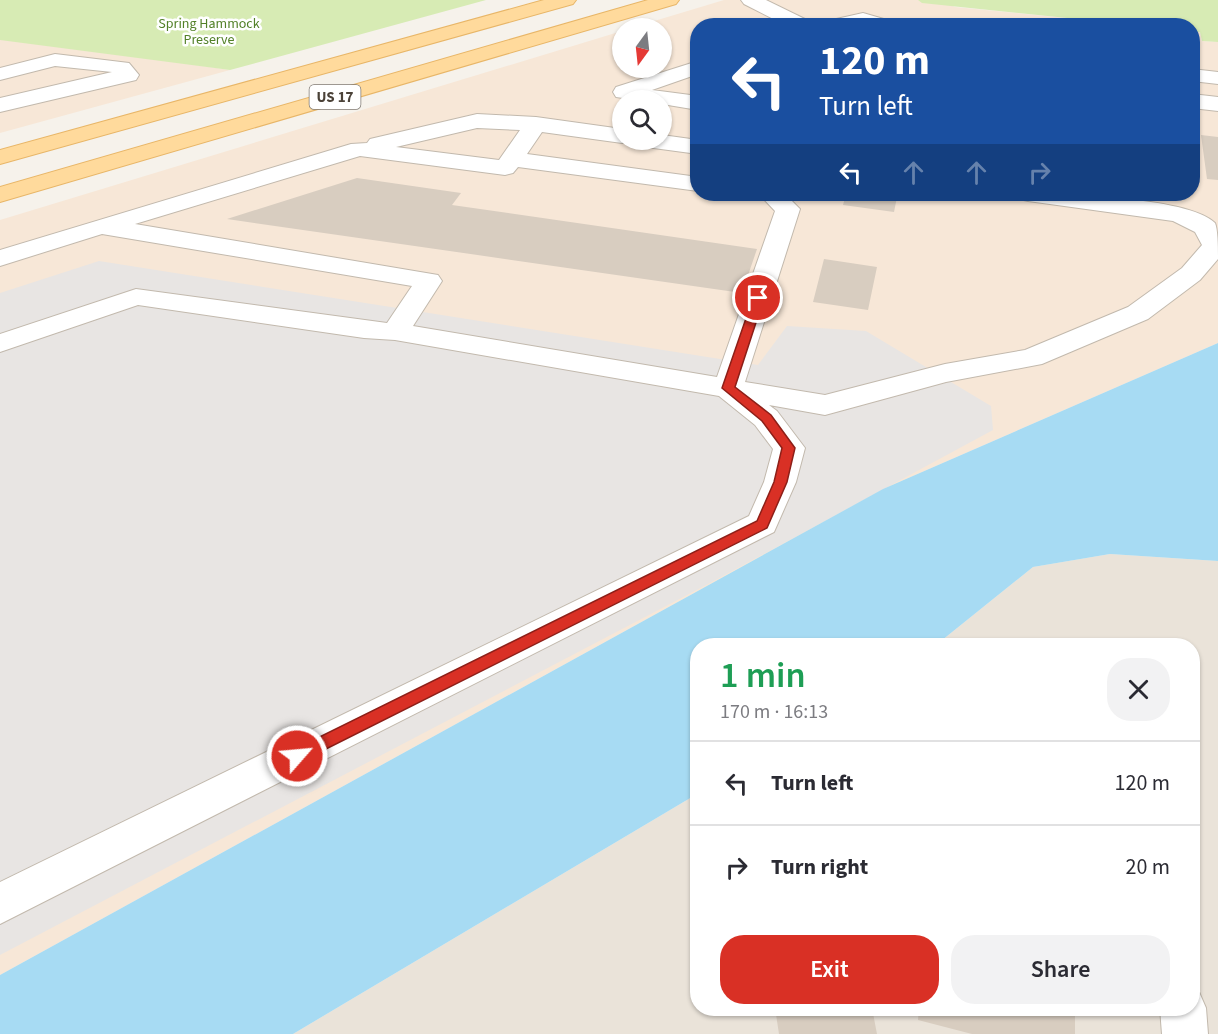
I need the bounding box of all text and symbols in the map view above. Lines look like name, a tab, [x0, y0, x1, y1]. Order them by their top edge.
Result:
park label: Spring Hammock Preserve	[158, 14, 260, 50]
north arrow	[612, 18, 672, 78]
map controls	[612, 18, 672, 150]
text: 120 m	[819, 31, 930, 91]
icon: left	[720, 42, 798, 120]
road number: US 17	[310, 85, 360, 109]
text: Turn left	[819, 87, 913, 126]
button: search	[612, 90, 672, 150]
icon: left	[834, 156, 867, 189]
icon: ahead	[897, 156, 930, 189]
icon: ahead	[960, 156, 993, 189]
icon: right	[1023, 156, 1056, 189]
pin	[732, 272, 783, 323]
icon: arrive	[741, 281, 774, 314]
text: 1 min	[720, 650, 806, 701]
button: close	[1107, 658, 1170, 721]
text: 170 m · 16:13	[720, 698, 828, 726]
position arrow	[265, 724, 329, 788]
icon: left	[720, 767, 753, 800]
text: Turn left	[771, 767, 853, 799]
text: 120 m	[1115, 767, 1170, 799]
icon: right	[720, 851, 753, 884]
text: Turn right	[771, 851, 868, 883]
text: 20 m	[1125, 851, 1170, 883]
button: Exit	[720, 935, 939, 1004]
button: Share	[951, 935, 1170, 1004]

